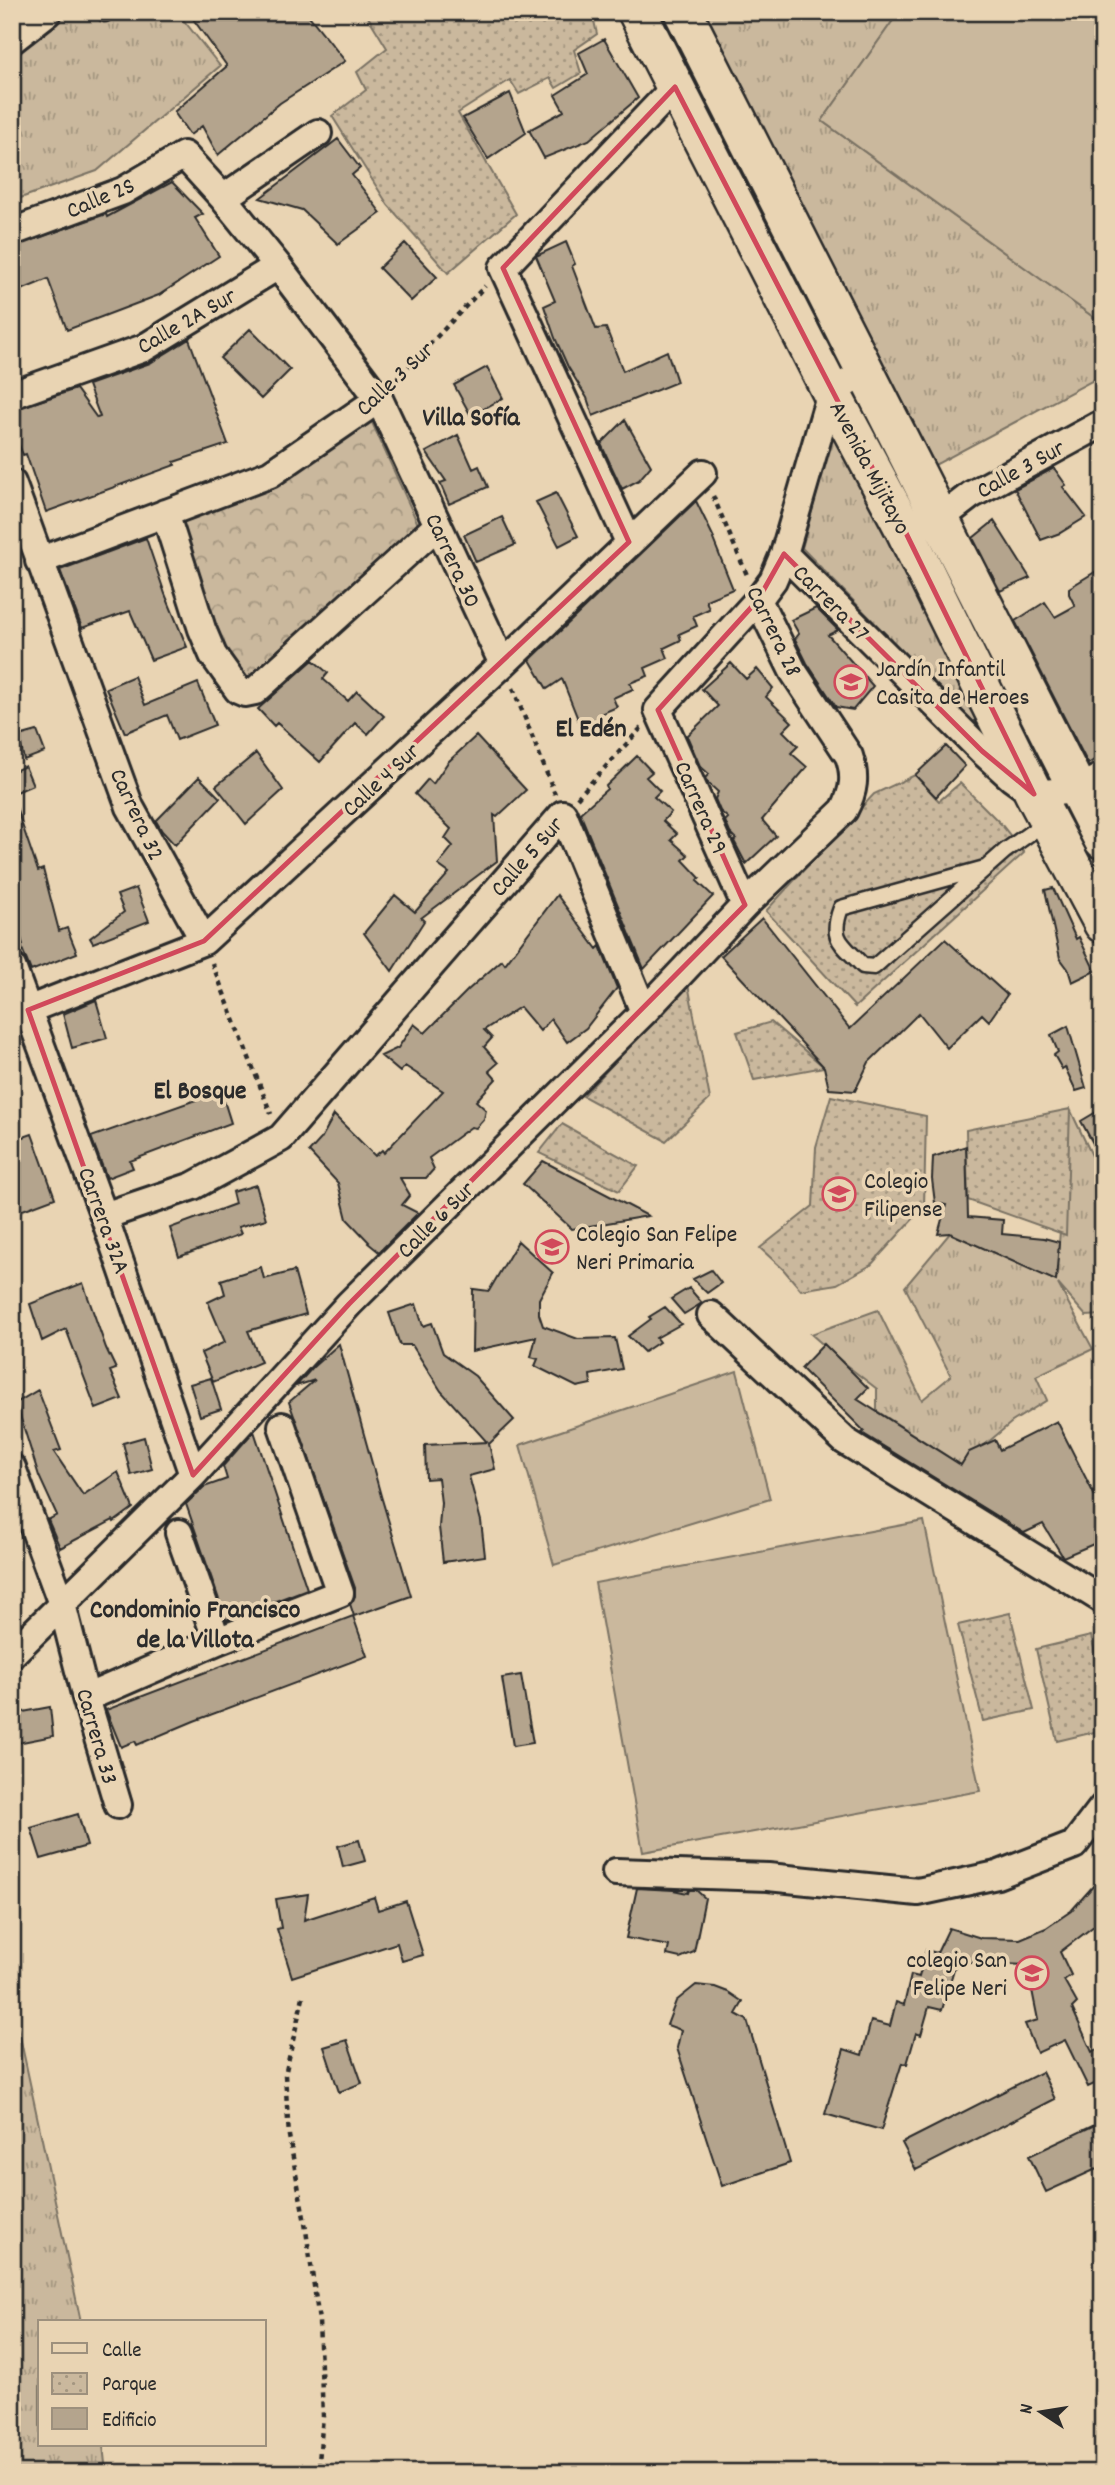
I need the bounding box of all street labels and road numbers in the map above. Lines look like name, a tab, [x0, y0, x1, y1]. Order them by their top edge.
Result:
street label: Calle 2S	[62, 170, 141, 229]
street label: Calle 2A Sur	[132, 280, 244, 365]
street label: Calle 3 Sur	[349, 335, 443, 426]
street label: Avenida Mijitayo	[819, 396, 918, 541]
street label: Calle 3 Sur	[971, 432, 1072, 509]
street label: Carrera 30	[415, 508, 488, 614]
street label: Carrera 27	[784, 558, 876, 650]
street label: Carrera 28	[736, 581, 809, 683]
street label: Calle 4 Sur	[335, 736, 429, 826]
street label: Carrera 29	[664, 756, 735, 860]
street label: Carrera 32	[99, 764, 171, 867]
street label: Calle 5 Sur	[484, 810, 573, 906]
street label: Carrera 32A	[67, 1163, 137, 1279]
street label: Calle 6 Sur	[391, 1175, 484, 1268]
street label: Carrera 33	[65, 1685, 125, 1789]

